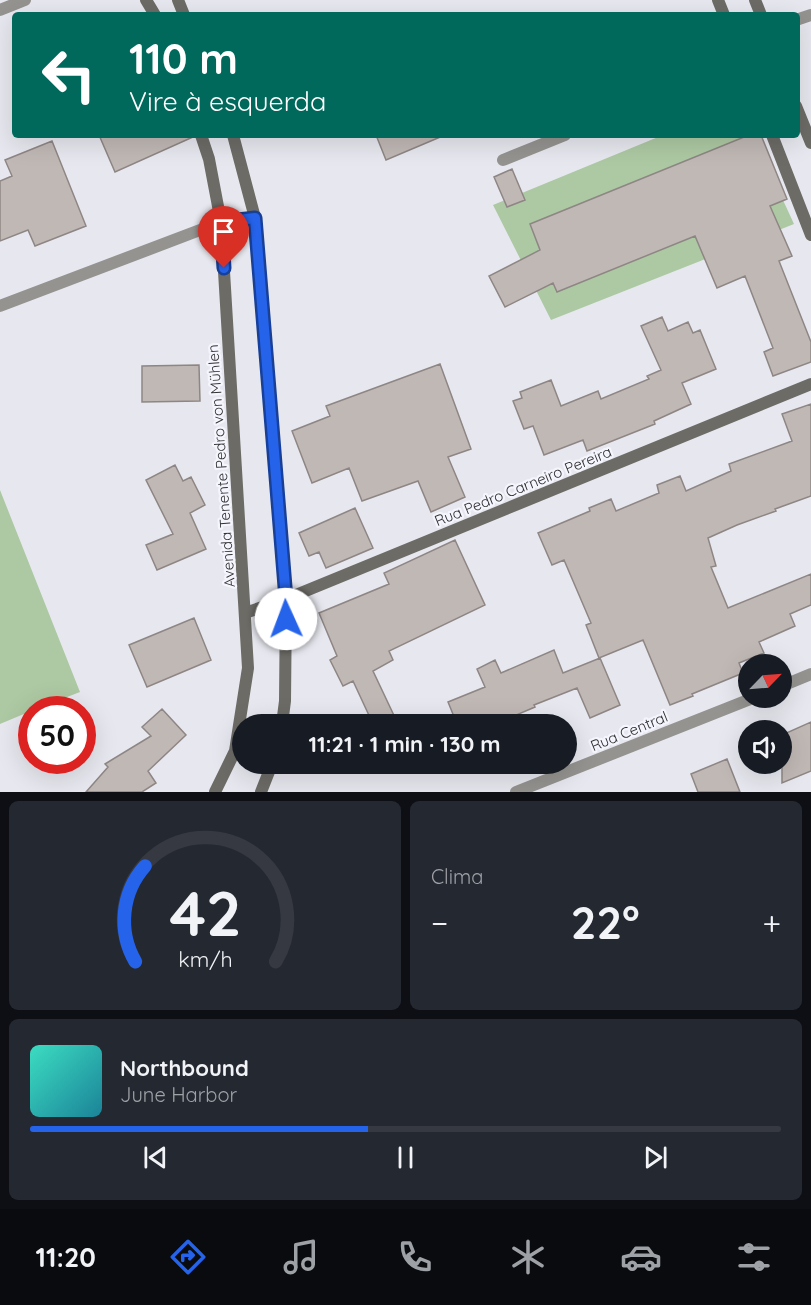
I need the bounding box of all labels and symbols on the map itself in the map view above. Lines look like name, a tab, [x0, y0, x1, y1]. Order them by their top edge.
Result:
pin	[198, 206, 249, 268]
street label: Avenida Tenente Pedro von Mühlen	[203, 344, 239, 588]
street label: Rua Pedro Carneiro Pereira	[432, 442, 614, 530]
position arrow	[254, 587, 318, 651]
north arrow	[738, 654, 792, 708]
speed limit sign: 50	[18, 696, 96, 774]
street label: Rua Central	[588, 707, 670, 755]

